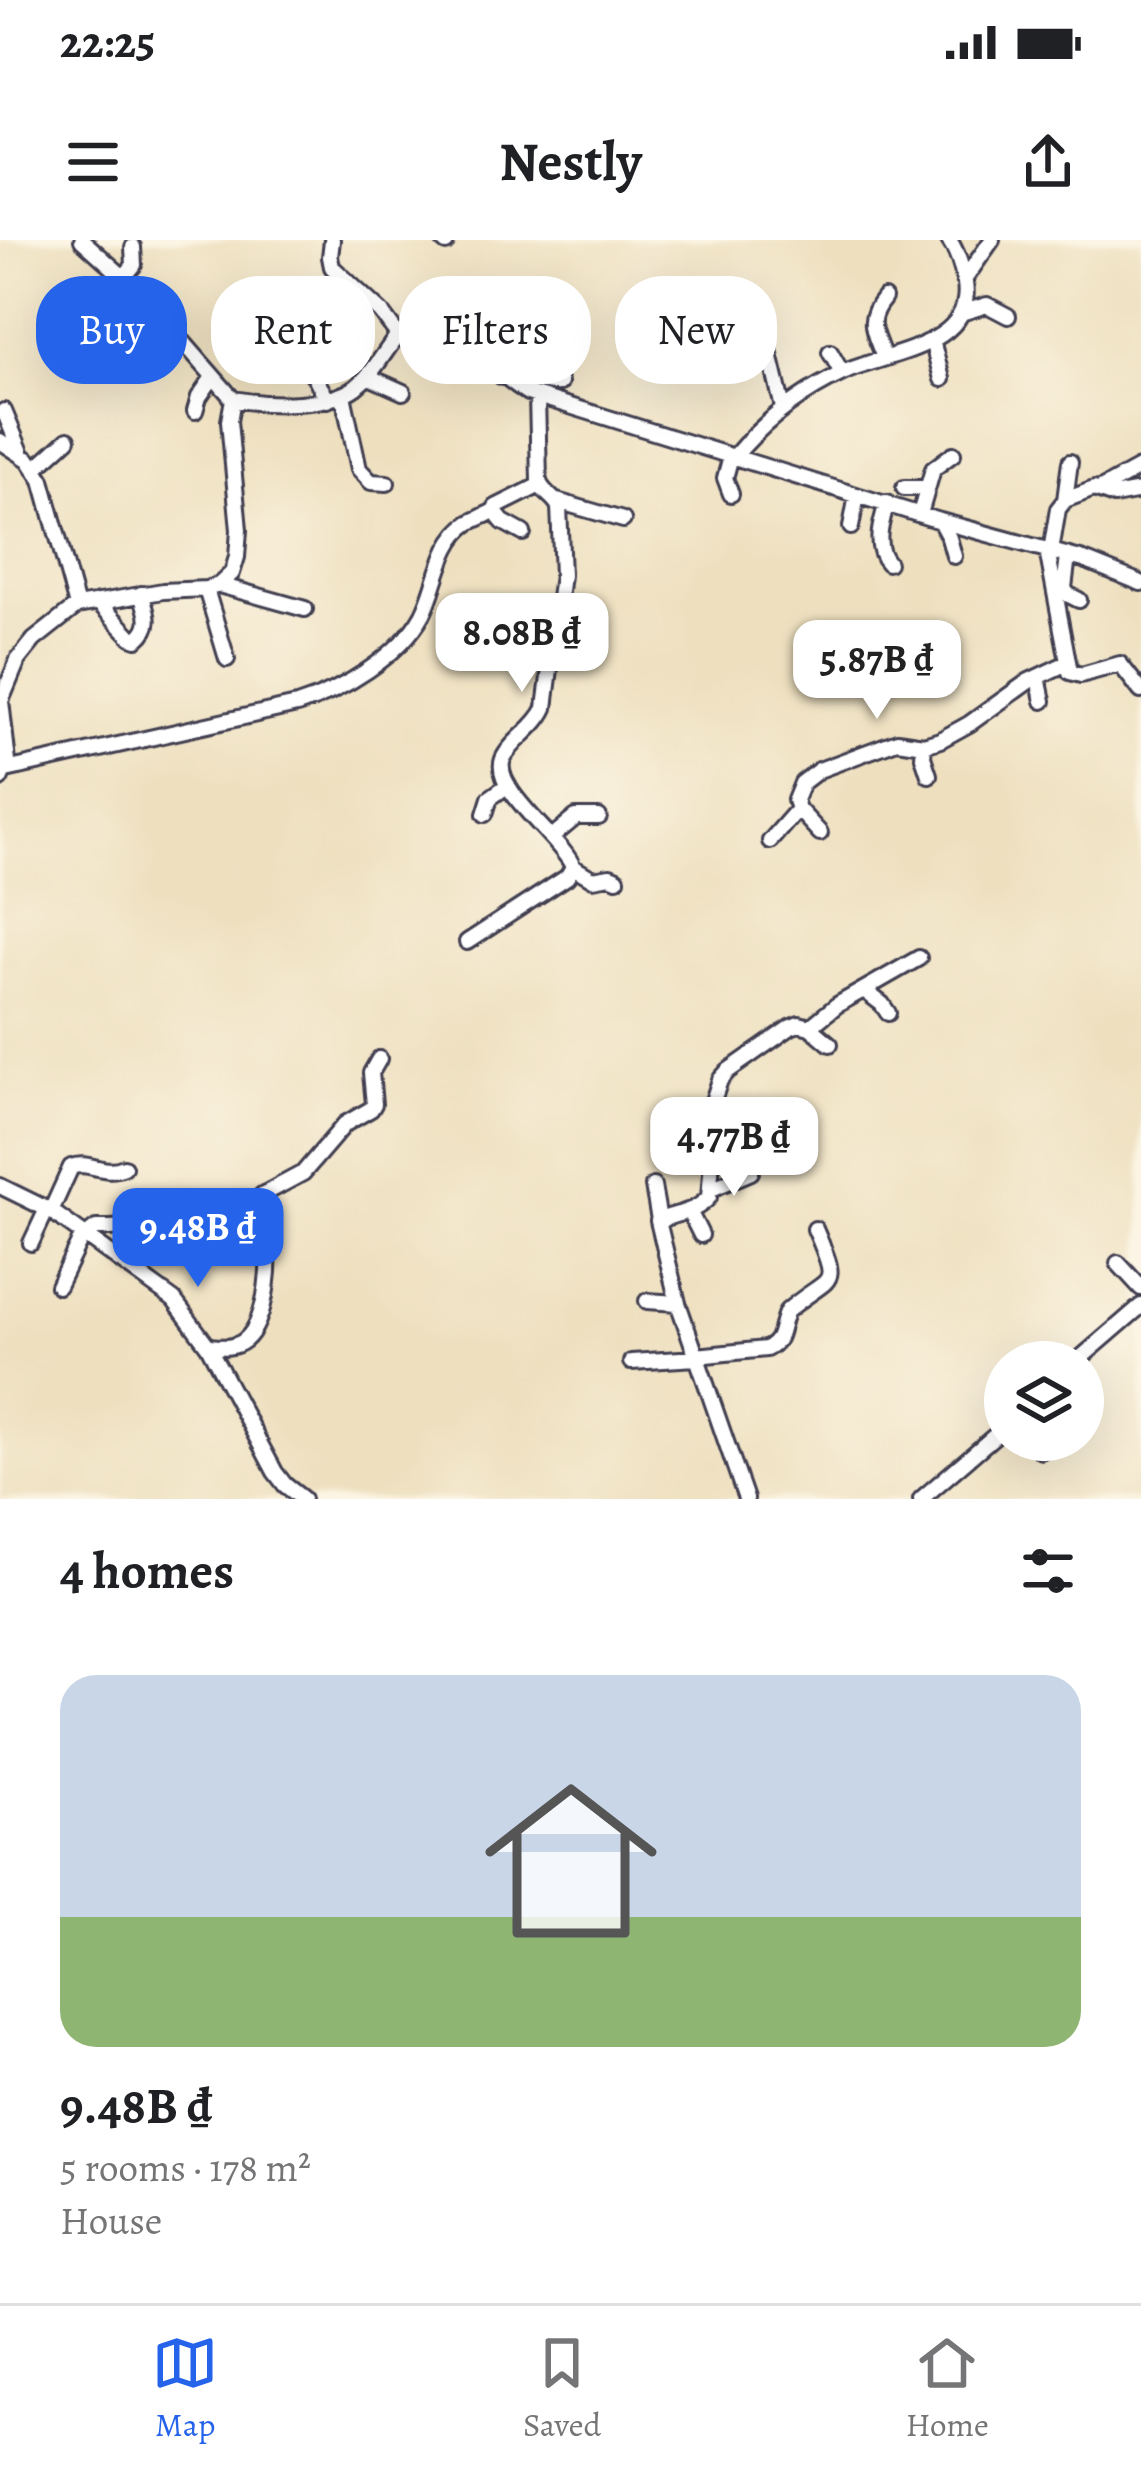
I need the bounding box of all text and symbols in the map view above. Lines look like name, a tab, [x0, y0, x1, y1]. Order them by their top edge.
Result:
text: 22:25	[60, 11, 155, 73]
text: Nestly	[499, 125, 642, 199]
icon: menu	[60, 129, 126, 195]
icon: share	[1015, 129, 1081, 195]
chip: Buy	[36, 276, 187, 384]
chip: Rent	[211, 276, 375, 384]
chip: Filters	[399, 276, 591, 384]
chip: New	[615, 276, 777, 384]
pin: 8.08B ₫	[411, 593, 633, 695]
text: 8.08B ₫	[463, 605, 581, 658]
pin: 5.87B ₫	[766, 620, 988, 722]
text: 5.87B ₫	[820, 632, 934, 685]
pin: 4.77B ₫	[623, 1097, 845, 1199]
text: 4.77B ₫	[677, 1109, 791, 1162]
pin: 9.48B ₫	[87, 1188, 309, 1290]
text: 9.48B ₫	[140, 1200, 256, 1253]
map controls	[984, 1341, 1104, 1461]
button: layers	[984, 1341, 1104, 1461]
text: 4 homes	[60, 1536, 234, 1606]
icon: filters	[1015, 1538, 1081, 1604]
icon: home	[463, 1753, 679, 1969]
text: 9.48B ₫	[60, 2071, 213, 2141]
text: 5 rooms · 178 m²	[60, 2141, 311, 2194]
text: House	[60, 2194, 162, 2247]
tab: Map	[152, 2330, 218, 2447]
tab: Saved	[523, 2330, 601, 2447]
tab: Home	[906, 2330, 989, 2447]

